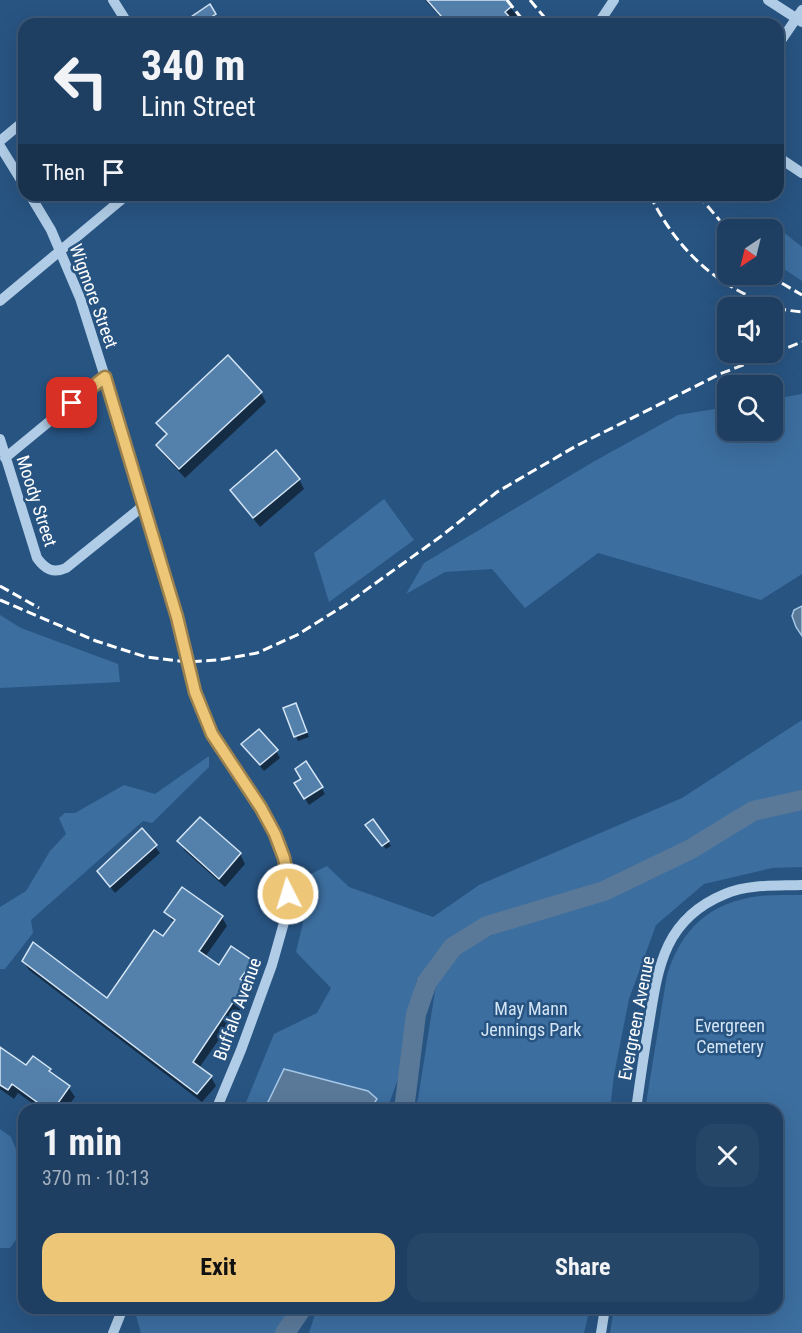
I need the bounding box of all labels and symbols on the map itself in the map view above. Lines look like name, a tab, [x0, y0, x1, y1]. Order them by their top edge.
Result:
north arrow	[717, 219, 783, 285]
street label: Wigmore Street	[65, 241, 123, 351]
pin	[46, 377, 97, 428]
street label: Moody Street	[12, 453, 62, 549]
position arrow	[256, 862, 320, 926]
street label: Evergreen Avenue	[614, 954, 658, 1082]
street label: Buffalo Avenue	[209, 955, 265, 1063]
park label: May Mann Jennings Park	[481, 998, 581, 1040]
park label: Evergreen Cemetery	[695, 1015, 765, 1057]

